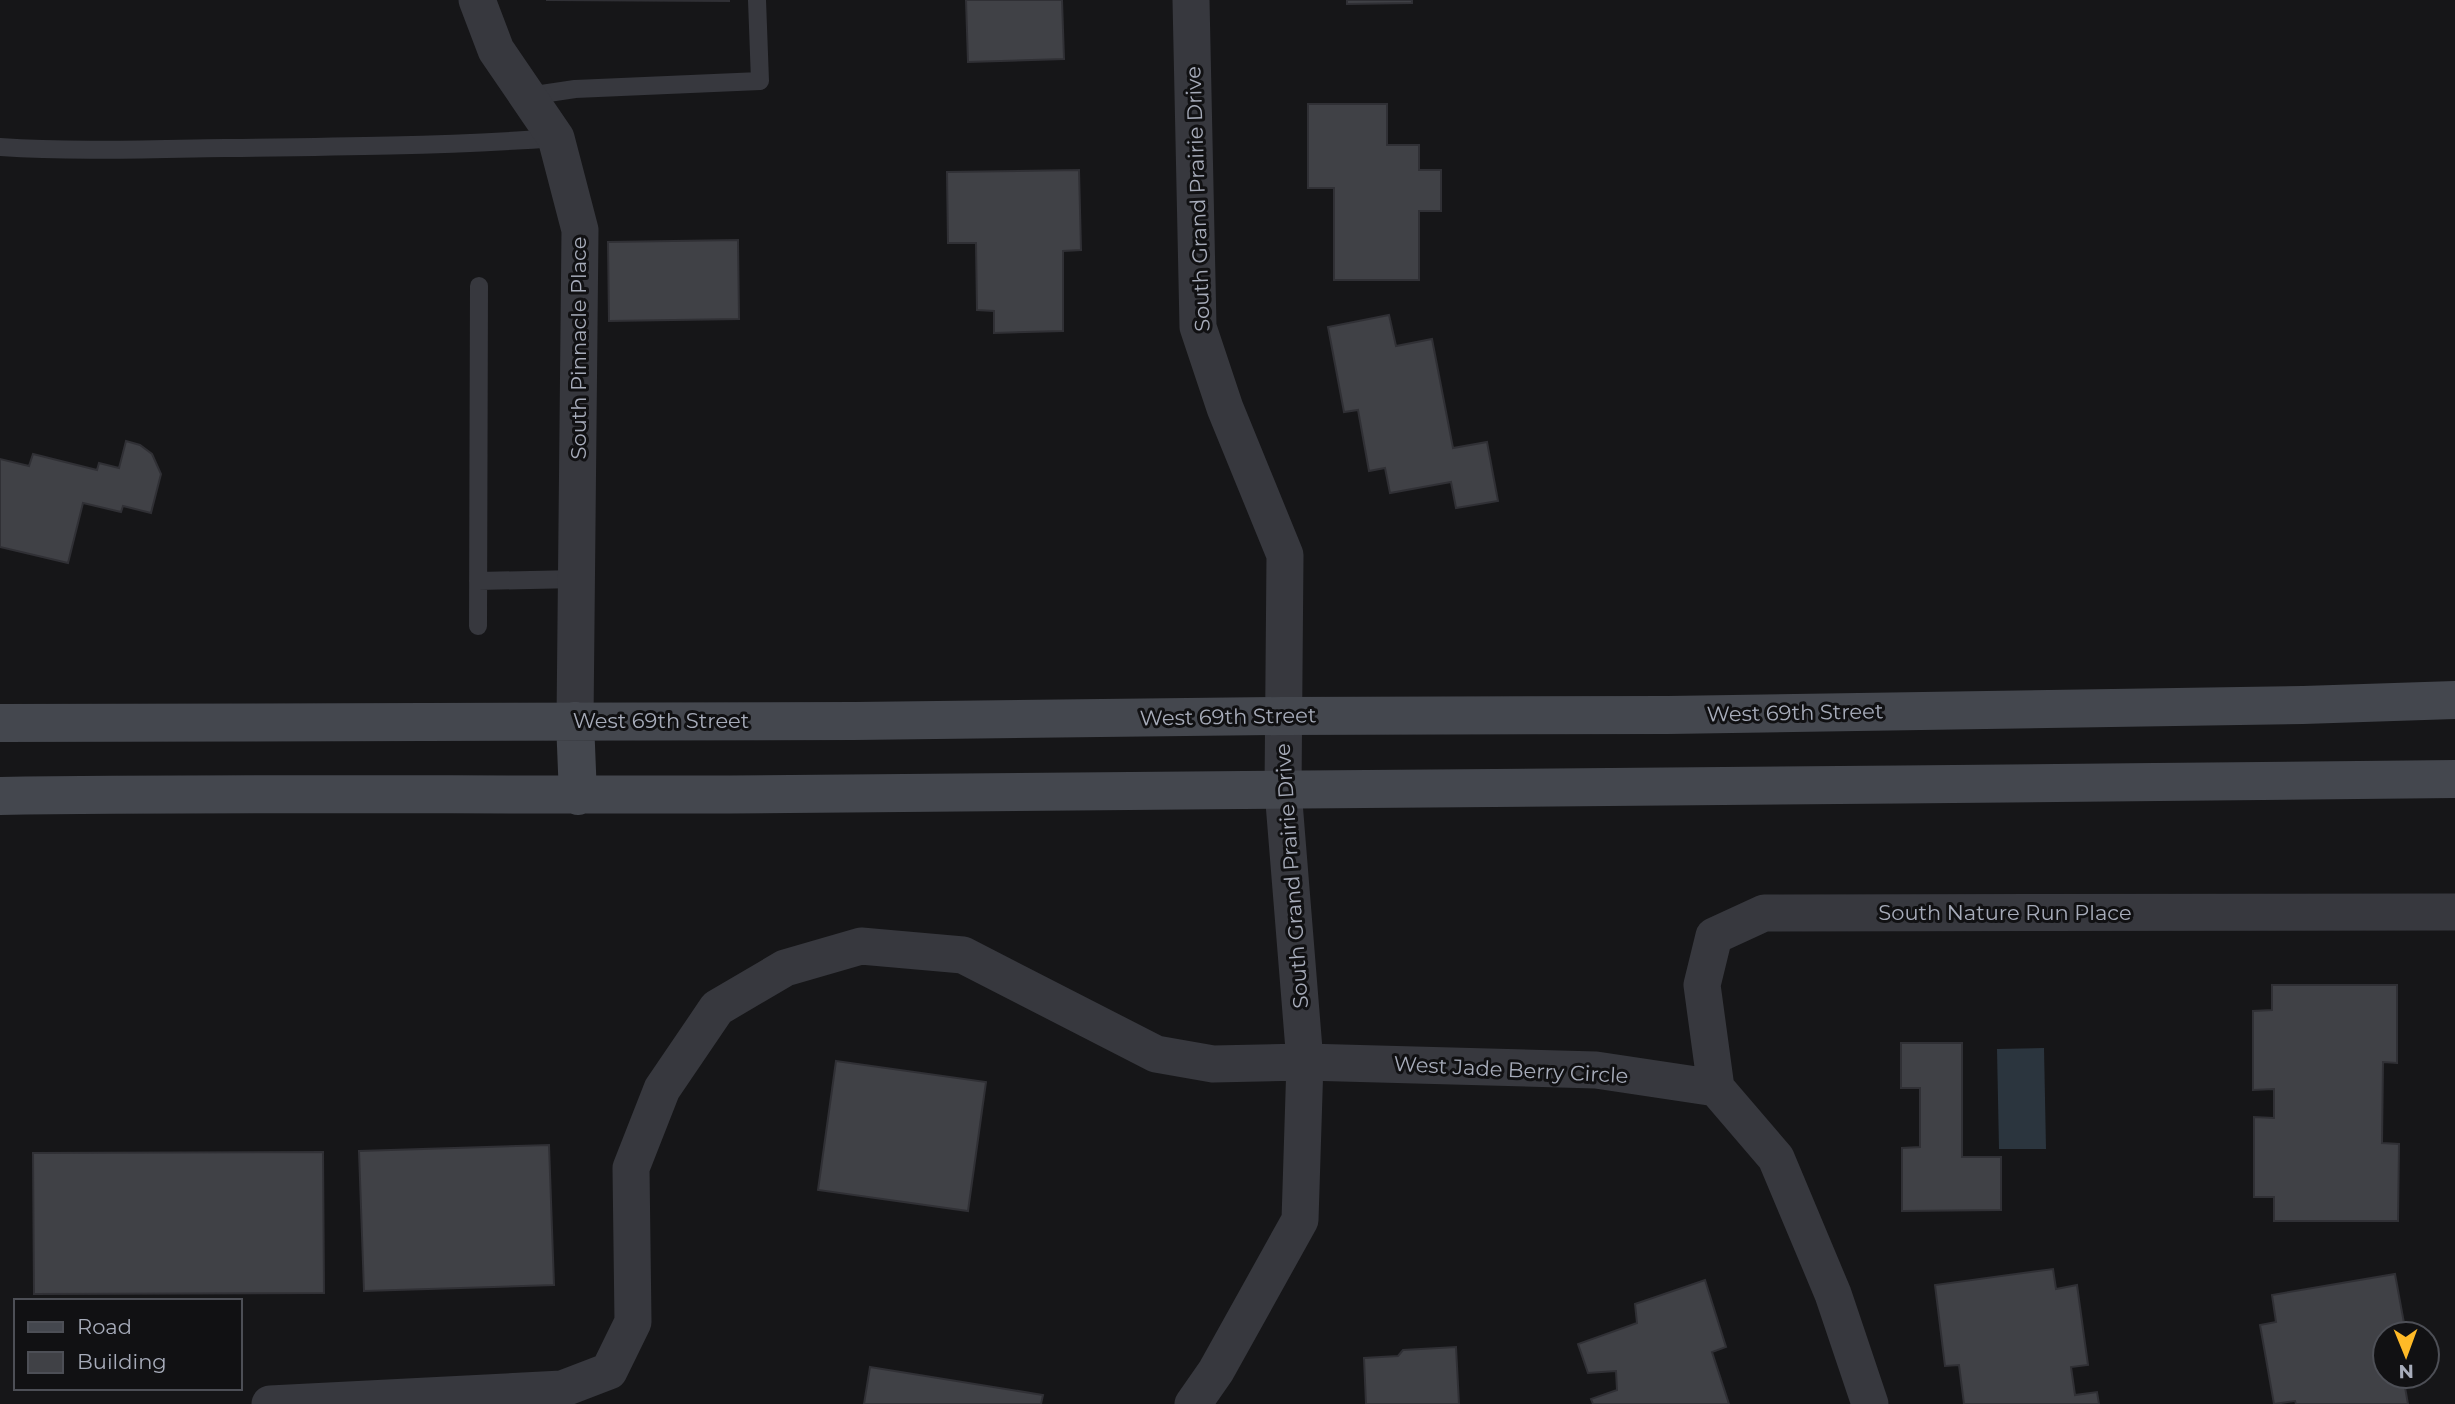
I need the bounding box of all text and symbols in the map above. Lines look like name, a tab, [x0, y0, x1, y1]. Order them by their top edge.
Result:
street label: South Grand Prairie Drive	[1180, 66, 1215, 332]
street label: South Pinnacle Place	[566, 237, 591, 459]
street label: West 69th Street	[1706, 698, 1884, 727]
street label: West 69th Street	[1139, 702, 1317, 731]
street label: West 69th Street	[573, 708, 749, 733]
street label: South Grand Prairie Drive	[1270, 743, 1313, 1010]
street label: South Nature Run Place	[1878, 900, 2132, 925]
street label: West Jade Berry Circle	[1393, 1051, 1629, 1088]
legend	[14, 1299, 242, 1390]
text: Road	[77, 1314, 132, 1339]
north arrow	[2371, 1320, 2441, 1390]
text: Building	[77, 1349, 167, 1374]
text: N	[2398, 1360, 2414, 1383]

